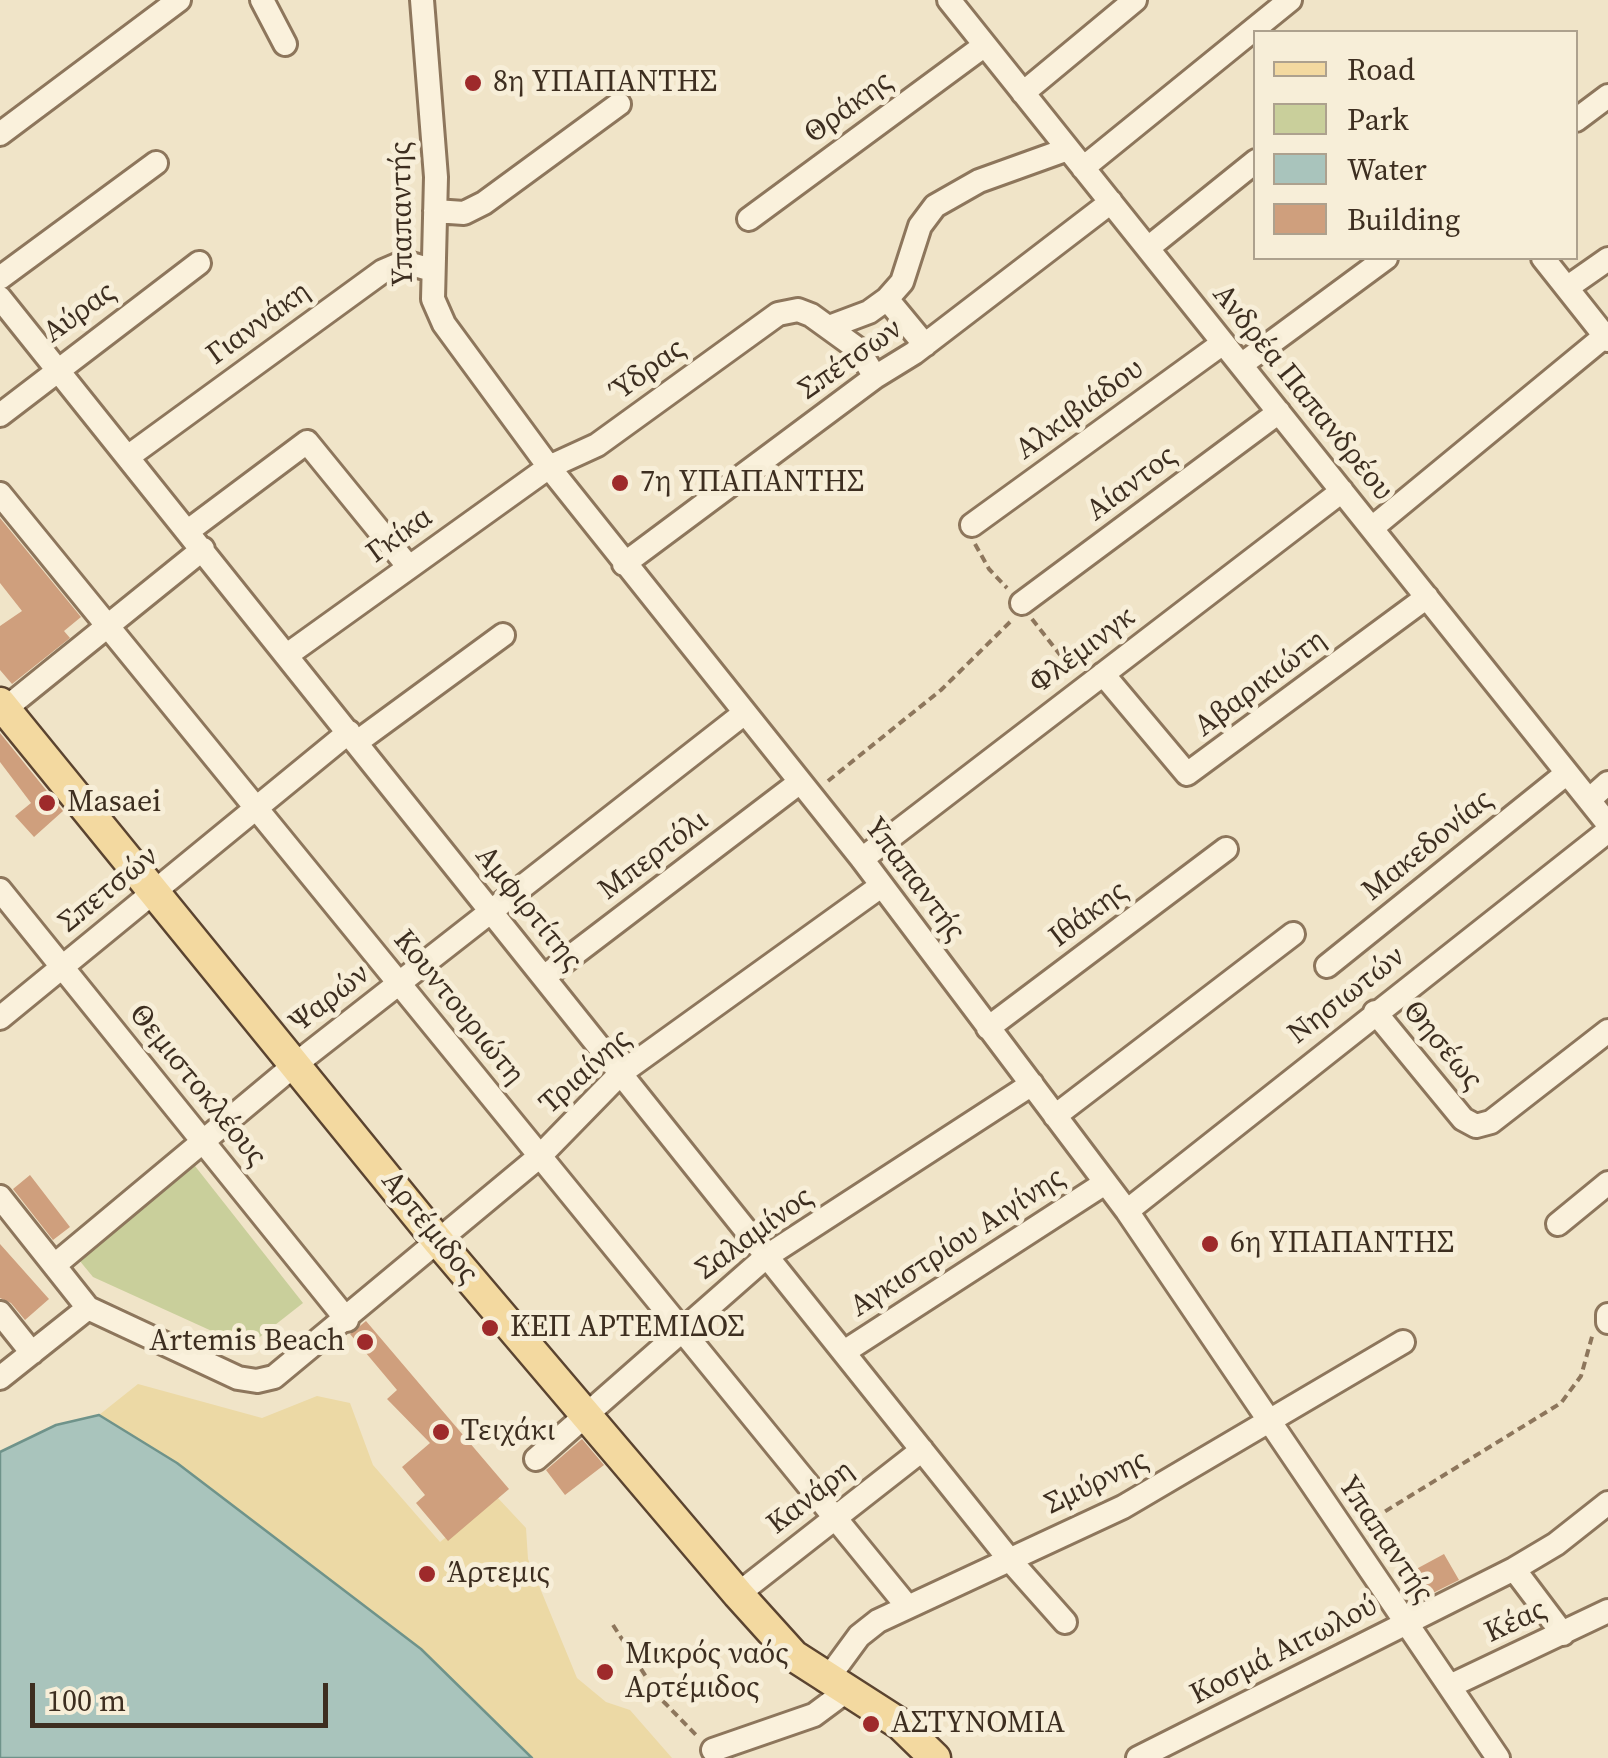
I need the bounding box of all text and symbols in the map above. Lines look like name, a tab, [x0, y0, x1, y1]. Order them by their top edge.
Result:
legend	[1253, 30, 1578, 260]
text: Road	[1347, 49, 1415, 90]
street label: Θράκης	[798, 64, 900, 152]
place label: 8η ΥΠΑΠΑΝΤΗΣ	[493, 65, 717, 101]
marker: 8η ΥΠΑΠΑΝΤΗΣ	[462, 72, 484, 94]
text: Park	[1347, 99, 1409, 140]
street label: Υπαπαντής	[384, 141, 422, 287]
text: Water	[1347, 149, 1427, 190]
text: Building	[1347, 199, 1460, 240]
street label: Γιαννάκη	[200, 274, 318, 374]
street label: Αύρας	[37, 275, 123, 351]
street label: Ανδρέα Παπανδρέου	[1204, 278, 1400, 508]
street label: Σπέτσων	[793, 312, 909, 408]
street label: Ύδρας	[603, 332, 693, 410]
street label: Αλκιβιάδου	[1009, 352, 1151, 468]
street label: Αίαντος	[1080, 439, 1184, 529]
place label: 7η ΥΠΑΠΑΝΤΗΣ	[640, 465, 864, 501]
marker: 7η ΥΠΑΠΑΝΤΗΣ	[609, 472, 631, 494]
street label: Γκίκα	[360, 500, 440, 572]
street label: Φλέμινγκ	[1023, 600, 1143, 702]
street label: Αβαρικιώτη	[1188, 623, 1334, 745]
street label: Μακεδονίας	[1355, 782, 1501, 910]
place label: Masaei	[67, 785, 161, 821]
marker: Masaei	[36, 792, 58, 814]
street label: Μπερτόλι	[592, 803, 716, 909]
street label: Υπαπαντής	[856, 811, 972, 949]
street label: Σπετσών	[52, 839, 166, 941]
street label: Αμφιρτίτης	[467, 839, 589, 979]
street label: Ιθάκης	[1043, 874, 1135, 956]
street label: Κουντουριώτη	[385, 923, 531, 1093]
street label: Νησιωτών	[1281, 939, 1413, 1053]
street label: Ψαρών	[283, 957, 377, 1041]
street label: Θησέως	[1394, 994, 1490, 1098]
street label: Θεμιστοκλέους	[121, 998, 273, 1174]
street label: Τριαίνης	[533, 1022, 639, 1122]
street label: Αγκιστρίου Αιγίνης	[844, 1160, 1072, 1326]
street label: Αρτέμιδος	[373, 1164, 485, 1292]
street label: Σαλαμίνος	[690, 1180, 820, 1288]
place label: 6η ΥΠΑΠΑΝΤΗΣ	[1230, 1226, 1454, 1262]
marker: 6η ΥΠΑΠΑΝΤΗΣ	[1199, 1233, 1221, 1255]
place label: ΚΕΠ ΑΡΤΕΜΙΔΟΣ	[510, 1310, 744, 1346]
marker: ΚΕΠ ΑΡΤΕΜΙΔΟΣ	[479, 1317, 501, 1339]
place label: Artemis Beach	[149, 1324, 345, 1360]
marker: Artemis Beach	[354, 1331, 376, 1353]
place label: Τειχάκι	[461, 1414, 555, 1450]
marker: Τειχάκι	[430, 1421, 452, 1443]
street label: Σμύρνης	[1039, 1443, 1155, 1523]
street label: Κανάρη	[760, 1453, 862, 1543]
street label: Υπαπαντής	[1329, 1470, 1441, 1610]
place label: Άρτεμις	[447, 1556, 550, 1592]
marker: Άρτεμις	[416, 1563, 438, 1585]
street label: Κοσμά Αιτωλού	[1185, 1589, 1383, 1713]
street label: Κέας	[1479, 1592, 1553, 1652]
place label: Μικρός ναός Αρτέμιδος	[625, 1637, 789, 1708]
marker: Μικρός ναός Αρτέμιδος	[594, 1661, 616, 1683]
scale bar	[35, 1663, 332, 1725]
text: 100 m	[47, 1680, 126, 1721]
place label: ΑΣΤΥΝΟΜΙΑ	[891, 1706, 1065, 1742]
marker: ΑΣΤΥΝΟΜΙΑ	[860, 1713, 882, 1735]

